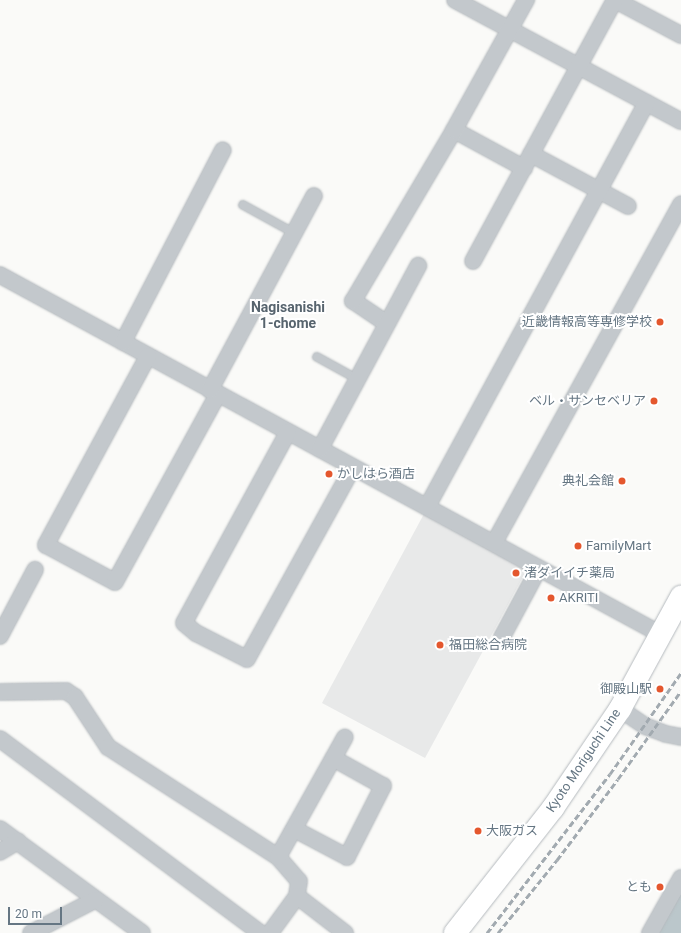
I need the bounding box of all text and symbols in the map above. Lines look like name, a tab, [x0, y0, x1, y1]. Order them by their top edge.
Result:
district label: Nagisanishi 1-chome	[251, 299, 325, 332]
place label: 近畿情報高等専修学校	[522, 314, 652, 330]
marker: 近畿情報高等専修学校	[655, 317, 665, 327]
place label: ベル・サンセベリア	[529, 393, 646, 409]
marker: ベル・サンセベリア	[649, 396, 659, 406]
place label: かしはら酒店	[337, 466, 415, 482]
marker: かしはら酒店	[324, 469, 334, 479]
place label: 典礼会館	[562, 473, 614, 489]
marker: 典礼会館	[617, 476, 627, 486]
place label: FamilyMart	[586, 538, 651, 554]
marker: FamilyMart	[573, 541, 583, 551]
place label: 渚ダイイチ薬局	[524, 565, 615, 581]
marker: 渚ダイイチ薬局	[511, 568, 521, 578]
place label: AKRITI	[559, 590, 598, 606]
marker: AKRITI	[546, 593, 556, 603]
place label: 福田総合病院	[449, 637, 527, 653]
marker: 福田総合病院	[434, 639, 446, 651]
place label: 御殿山駅	[600, 681, 652, 697]
marker: 御殿山駅	[655, 684, 665, 694]
street label: Kyoto Moriguchi Line	[544, 706, 624, 816]
place label: 大阪ガス	[486, 823, 538, 839]
marker: 大阪ガス	[473, 826, 483, 836]
place label: とも	[626, 879, 652, 895]
marker: とも	[655, 882, 665, 892]
scale bar	[10, 899, 64, 925]
text: 20 m	[15, 907, 42, 921]

